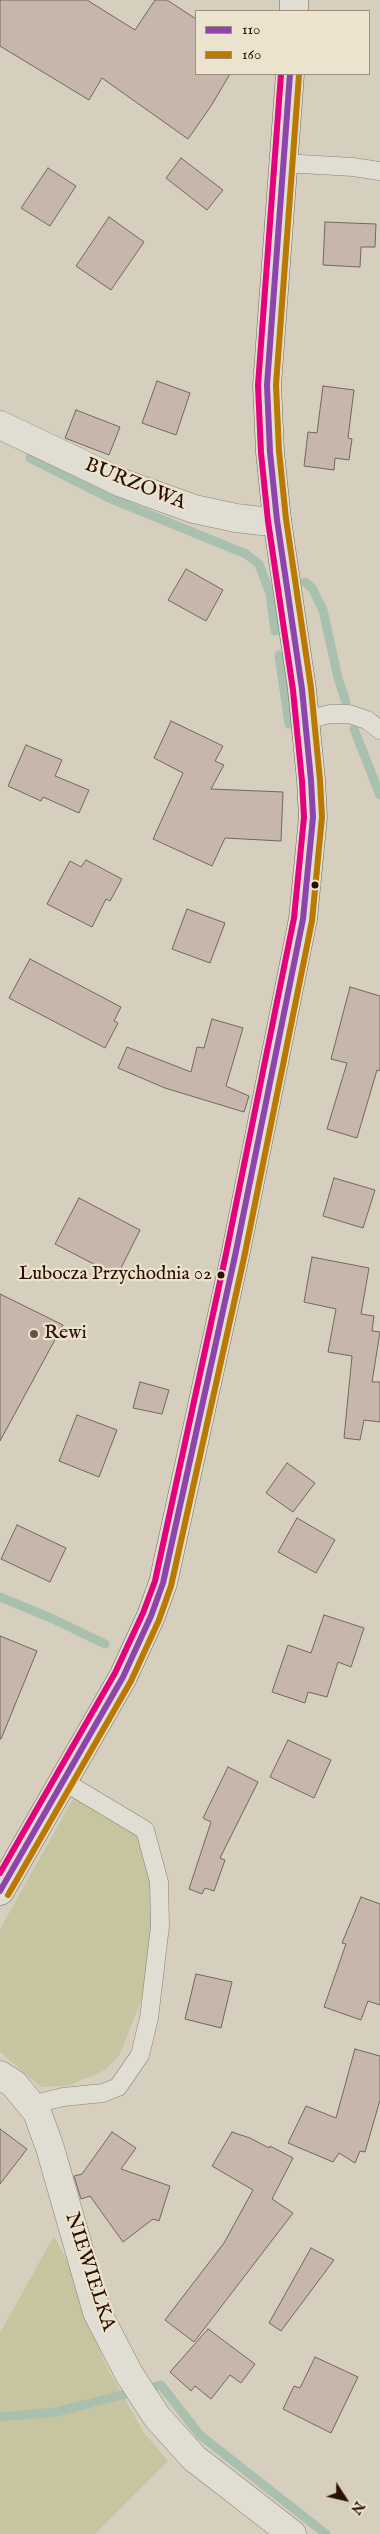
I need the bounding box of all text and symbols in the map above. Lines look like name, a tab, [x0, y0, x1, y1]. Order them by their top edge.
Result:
legend	[195, 10, 370, 75]
text: 110	[242, 20, 260, 39]
text: 160	[242, 45, 261, 64]
street label: BURZOWA	[81, 454, 189, 516]
unlabelled marker	[310, 880, 320, 890]
place label: Lubocza Przychodnia 02	[19, 1264, 212, 1286]
marker: Lubocza Przychodnia 02	[216, 1270, 226, 1280]
place label: Rewi	[44, 1322, 87, 1346]
marker: Rewi	[28, 1328, 40, 1340]
street label: NIEWIELKA	[59, 2210, 119, 2334]
north arrow	[320, 2474, 370, 2524]
text: N	[346, 2497, 368, 2518]

